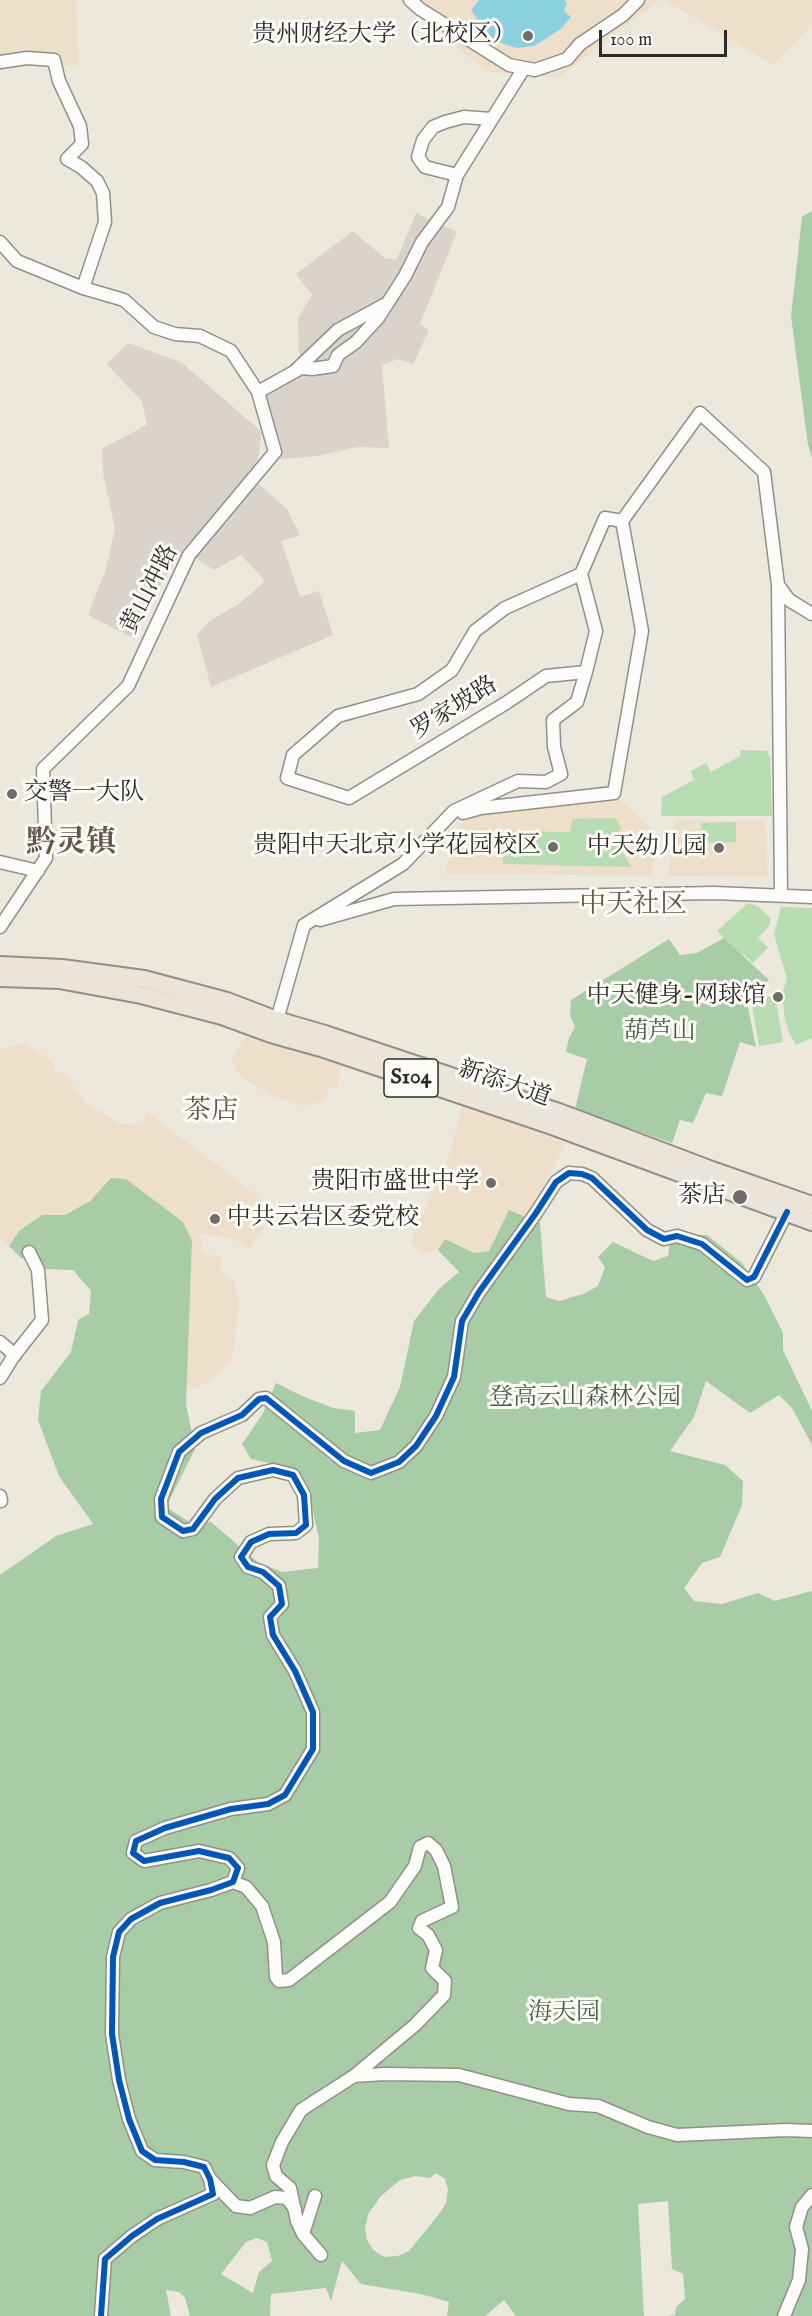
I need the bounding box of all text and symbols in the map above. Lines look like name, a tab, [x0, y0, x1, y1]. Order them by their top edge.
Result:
scale bar	[602, 18, 730, 56]
place label: 贵州财经大学（北校区）	[252, 22, 516, 50]
marker: 贵州财经大学（北校区）	[521, 29, 535, 43]
text: 100 m	[610, 29, 652, 52]
street label: 黄山冲路	[116, 541, 186, 639]
street label: 罗家坡路	[407, 671, 503, 747]
place label: 交警一大队	[24, 780, 144, 808]
marker: 交警一大队	[5, 787, 19, 801]
district label: 黔灵镇	[26, 827, 116, 863]
place label: 贵阳中天北京小学花园校区	[253, 833, 541, 861]
place label: 中天幼儿园	[587, 834, 707, 862]
marker: 贵阳中天北京小学花园校区	[546, 840, 560, 854]
marker: 中天幼儿园	[712, 841, 726, 855]
district label: 中天社区	[579, 890, 687, 922]
place label: 中天健身-网球馆	[587, 983, 766, 1011]
marker: 中天健身-网球馆	[771, 990, 785, 1004]
park label: 葫芦山	[624, 1019, 696, 1047]
street label: 新添大道	[454, 1056, 554, 1114]
road number: S104	[384, 1059, 438, 1097]
district label: 茶店	[184, 1096, 238, 1128]
place label: 贵阳市盛世中学	[311, 1169, 479, 1197]
marker: 贵阳市盛世中学	[484, 1176, 498, 1190]
place label: 茶店	[678, 1183, 726, 1211]
marker: 茶店	[731, 1188, 749, 1206]
place label: 中共云岩区委党校	[227, 1205, 419, 1233]
marker: 中共云岩区委党校	[208, 1212, 222, 1226]
park label: 登高云山森林公园	[489, 1385, 681, 1413]
park label: 海天园	[528, 2000, 600, 2028]

